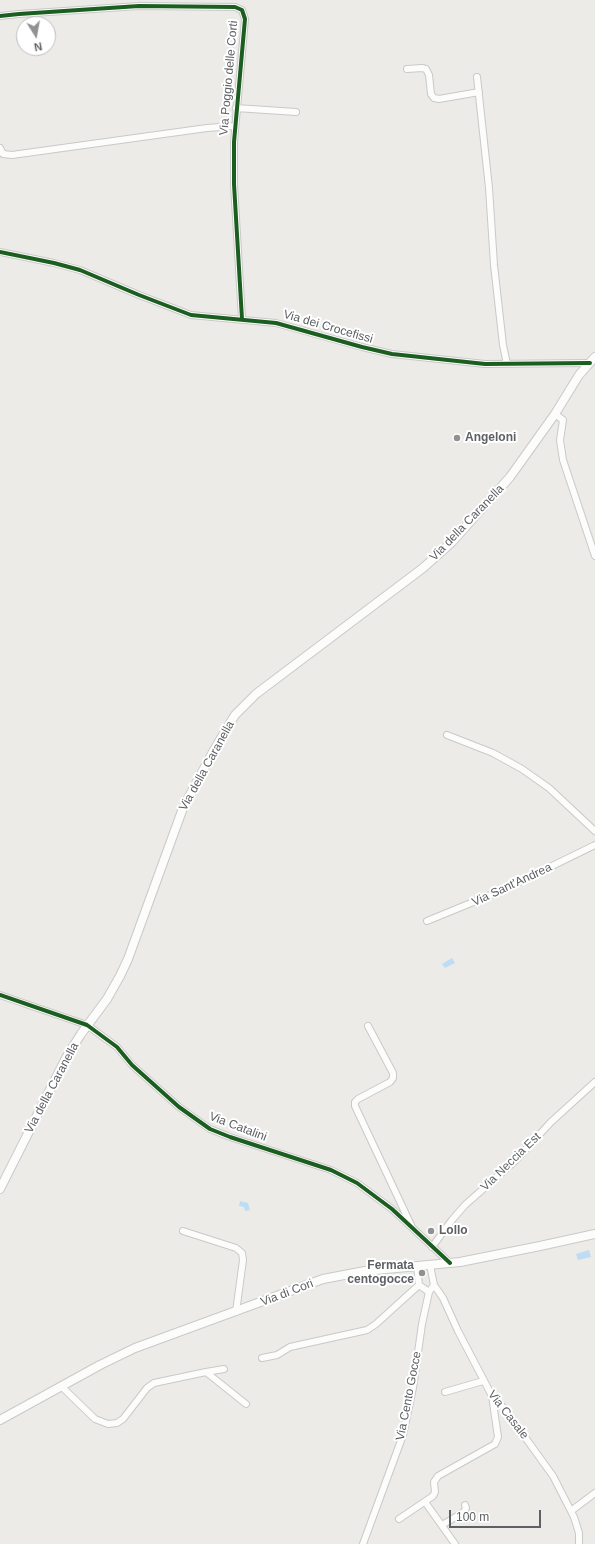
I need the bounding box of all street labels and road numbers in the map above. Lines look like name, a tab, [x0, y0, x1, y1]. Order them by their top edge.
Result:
street label: Via Poggio delle Corti	[217, 20, 241, 136]
street label: Via dei Crocefissi	[282, 307, 374, 347]
street label: Via della Caranella	[427, 482, 507, 564]
street label: Via della Caranella	[176, 719, 238, 813]
street label: Via Sant'Andrea	[470, 860, 554, 910]
street label: Via della Caranella	[22, 1040, 82, 1136]
street label: Via Catalini	[207, 1109, 269, 1145]
street label: Via Neccia Est	[478, 1130, 544, 1194]
street label: Via di Cori	[259, 1276, 315, 1310]
street label: Via Cento Gocce	[393, 1350, 425, 1442]
street label: Via Casale	[485, 1388, 531, 1442]

